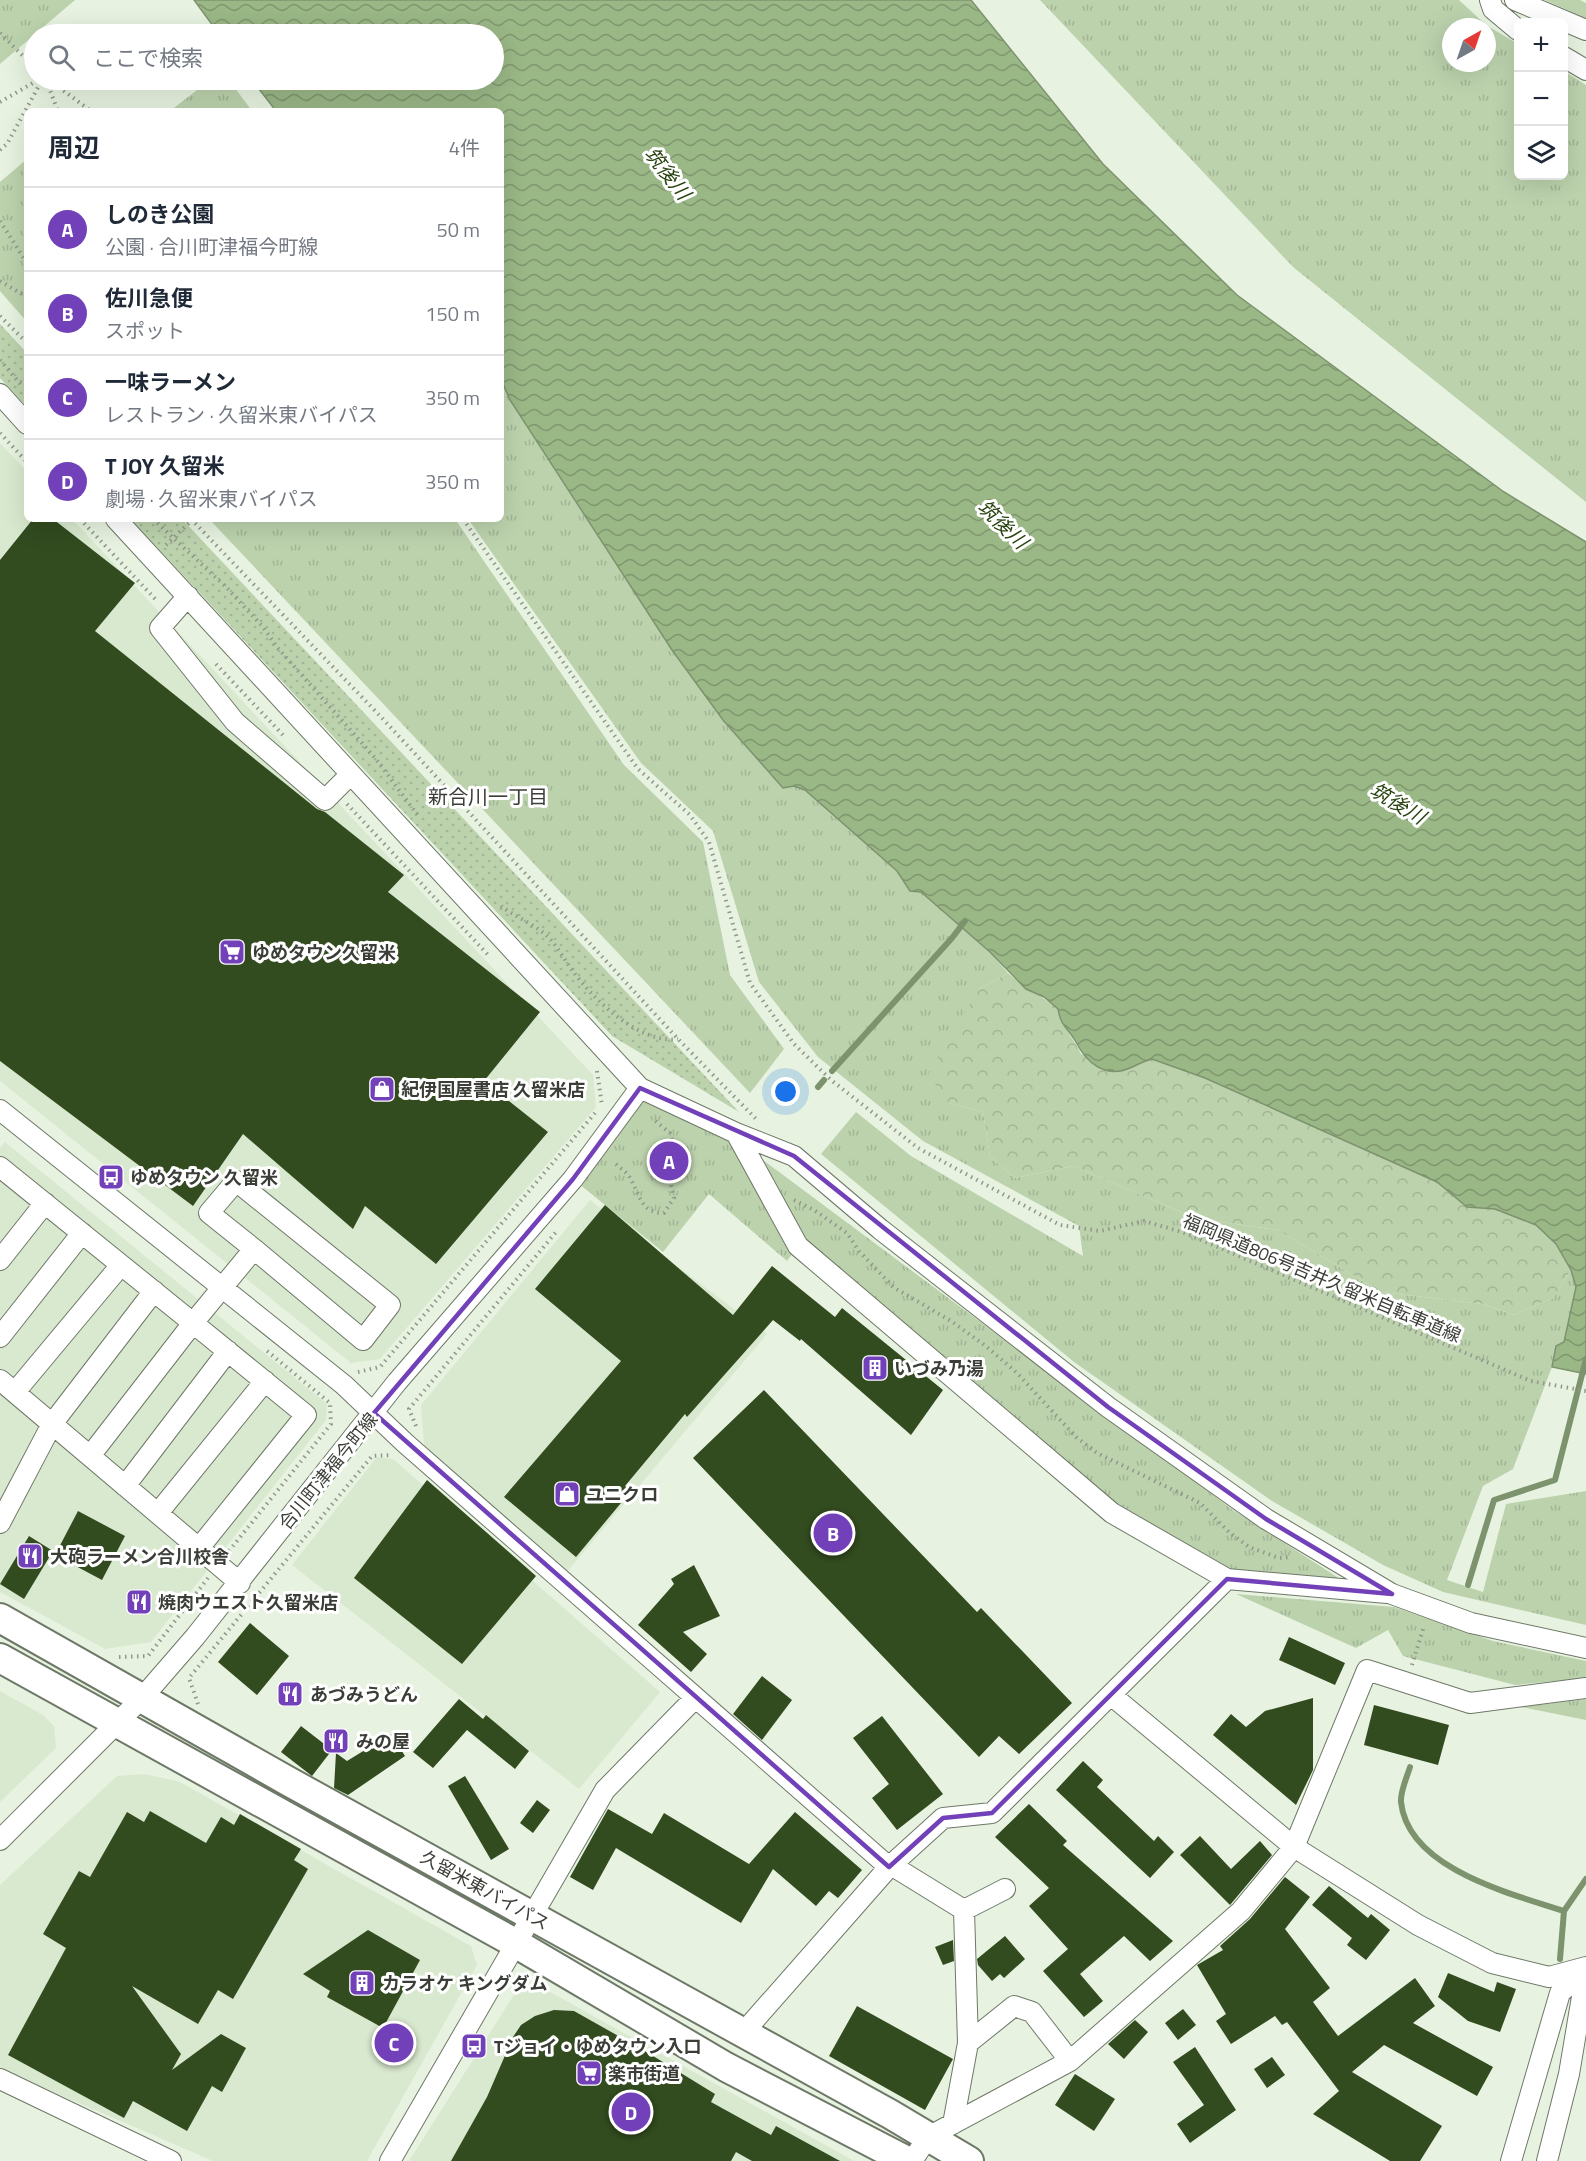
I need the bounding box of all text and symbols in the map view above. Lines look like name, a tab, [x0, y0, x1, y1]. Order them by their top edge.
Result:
north arrow	[1442, 18, 1496, 72]
map controls	[1514, 18, 1568, 180]
button: +	[1514, 18, 1568, 72]
search box	[24, 24, 504, 90]
icon: search	[45, 41, 78, 74]
text: ここで検索	[93, 41, 203, 75]
button: −	[1514, 72, 1568, 126]
button: layers	[1514, 126, 1568, 180]
text: 周辺	[48, 128, 100, 167]
text: 4件	[449, 132, 480, 163]
water label: 筑後川	[637, 140, 700, 208]
text: しのき公園	[105, 197, 214, 231]
text: A	[61, 214, 74, 245]
text: 50 m	[436, 214, 480, 245]
text: 公園 · 合川町津福今町線	[105, 231, 318, 262]
text: 佐川急便	[105, 281, 193, 315]
text: B	[61, 298, 74, 329]
text: 150 m	[425, 298, 480, 329]
text: スポット	[105, 315, 185, 346]
text: 一味ラーメン	[105, 365, 236, 399]
text: C	[62, 382, 73, 413]
text: 350 m	[425, 382, 480, 413]
text: レストラン · 久留米東バイパス	[105, 399, 378, 430]
text: T JOY 久留米	[105, 449, 225, 483]
text: D	[61, 466, 74, 497]
text: 350 m	[425, 466, 480, 497]
text: 劇場 · 久留米東バイパス	[105, 483, 318, 514]
water label: 筑後川	[971, 492, 1037, 557]
water label: 筑後川	[1364, 774, 1433, 833]
district label: 新合川一丁目	[428, 781, 548, 812]
supermarket icon: ゆめタウン久留米	[217, 937, 247, 967]
place label: ゆめタウン久留米	[252, 939, 396, 966]
shop icon: 紀伊国屋書店 久留米店	[367, 1074, 397, 1104]
place label: 紀伊国屋書店 久留米店	[401, 1076, 585, 1103]
your location	[771, 1077, 800, 1106]
pin: A	[650, 1138, 688, 1184]
bus stop icon: ゆめタウン 久留米	[96, 1162, 126, 1192]
place label: ゆめタウン 久留米	[130, 1164, 278, 1191]
street label: 福岡県道806号吉井久留米自転車道線	[1179, 1207, 1465, 1349]
building icon: いづみ乃湯	[860, 1353, 890, 1383]
place label: いづみ乃湯	[894, 1355, 984, 1382]
street label: 合川町津福今町線	[272, 1407, 384, 1535]
shop icon: ユニクロ	[552, 1479, 582, 1509]
place label: ユニクロ	[586, 1481, 658, 1508]
pin: B	[814, 1510, 852, 1556]
restaurant icon: 大砲ラーメン合川校舎	[15, 1541, 45, 1571]
place label: 大砲ラーメン合川校舎	[50, 1543, 229, 1570]
restaurant icon: 焼肉ウエスト久留米店	[124, 1587, 154, 1617]
place label: 焼肉ウエスト久留米店	[158, 1589, 338, 1616]
restaurant icon: あづみうどん	[275, 1679, 305, 1709]
place label: あづみうどん	[310, 1681, 418, 1708]
restaurant icon: みの屋	[321, 1726, 351, 1756]
place label: みの屋	[356, 1728, 410, 1755]
street label: 久留米東バイパス	[416, 1843, 554, 1937]
building icon: カラオケ キングダム	[347, 1968, 377, 1998]
place label: カラオケ キングダム	[382, 1970, 547, 1997]
pin: C	[374, 2020, 414, 2066]
bus stop icon: Tジョイ・ゆめタウン入口	[459, 2031, 489, 2061]
place label: Tジョイ・ゆめタウン入口	[494, 2033, 701, 2060]
supermarket icon: 楽市街道	[574, 2058, 604, 2088]
place label: 楽市街道	[608, 2060, 680, 2087]
pin: D	[612, 2090, 650, 2134]

